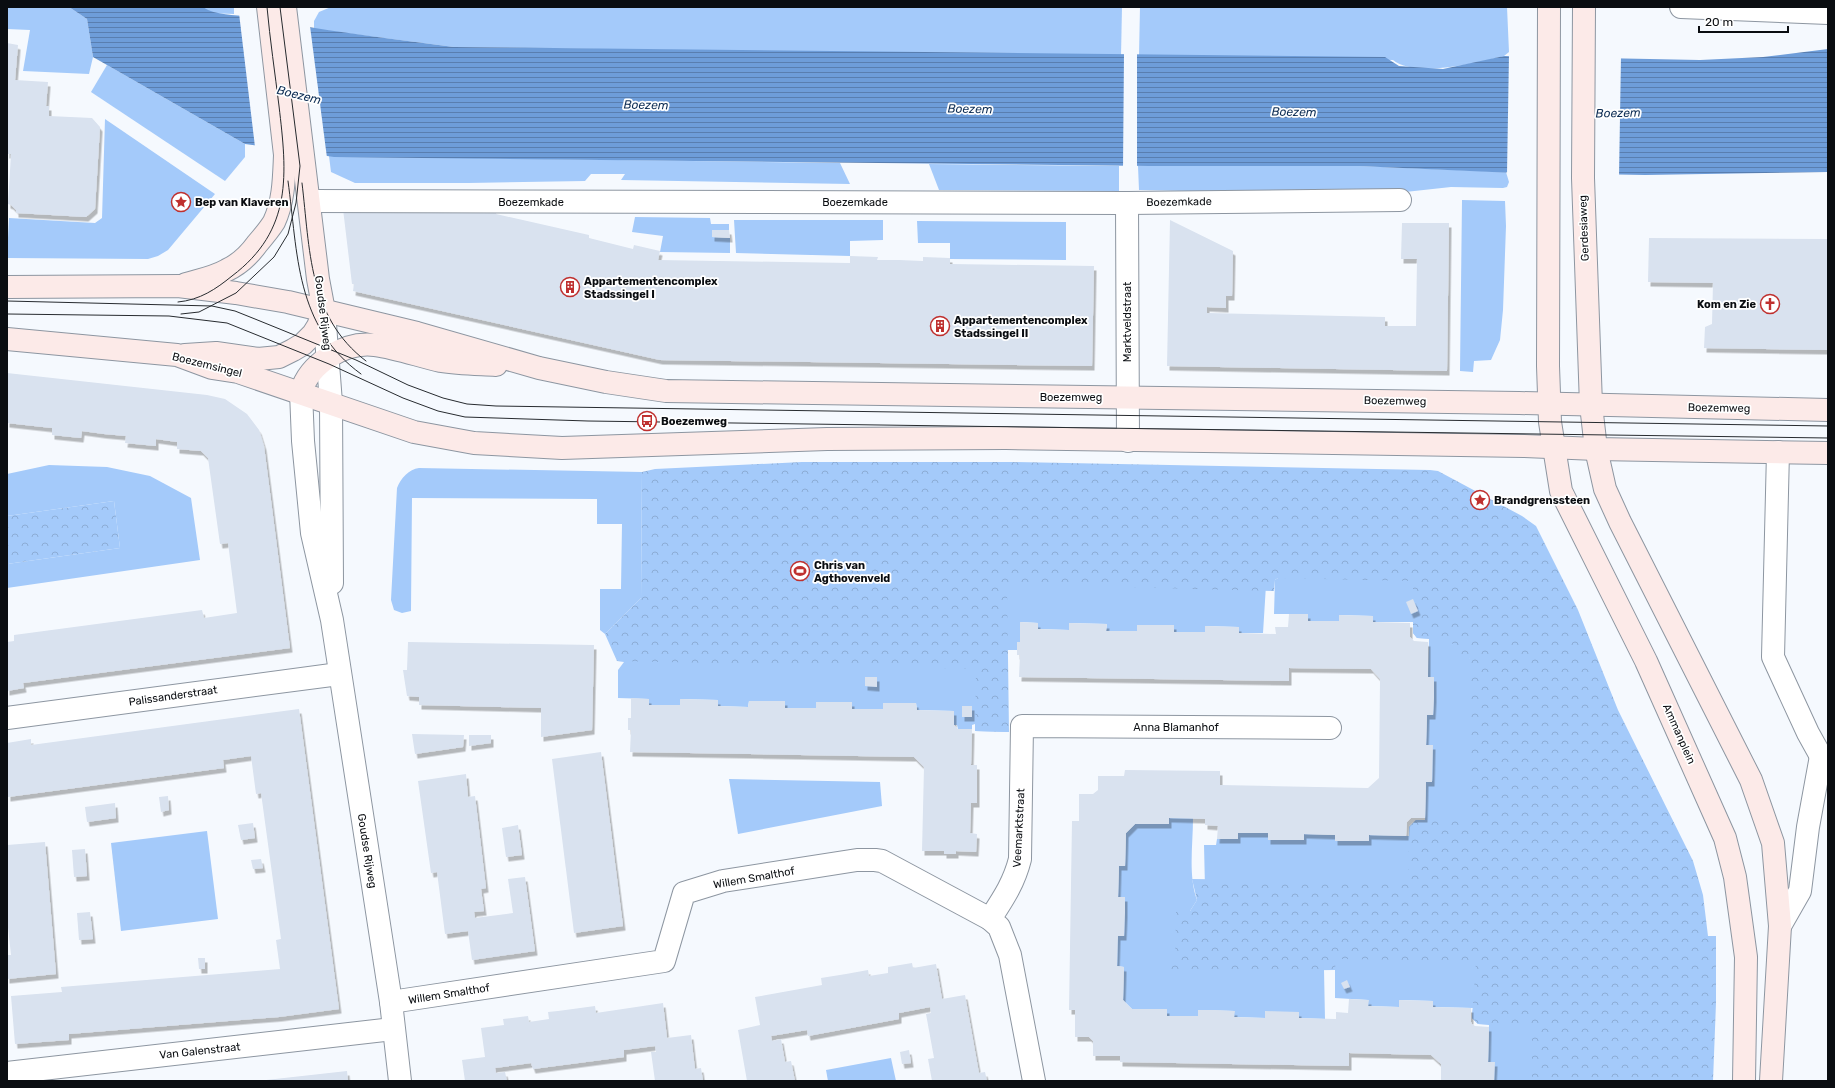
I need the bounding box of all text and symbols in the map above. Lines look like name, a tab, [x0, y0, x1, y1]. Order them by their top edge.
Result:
scale bar	[1699, 8, 1788, 34]
text: 20 m	[1705, 15, 1733, 29]
water label: Boezem	[275, 83, 323, 107]
water label: Boezem	[623, 98, 669, 112]
water label: Boezem	[947, 102, 993, 116]
water label: Boezem	[1271, 105, 1317, 119]
water label: Boezem	[1595, 106, 1641, 120]
place icon: Bep van Klaveren	[170, 191, 192, 213]
street label: Boezemkade	[1146, 195, 1212, 209]
street label: Gerdesiaweg	[1576, 195, 1592, 261]
place label: Bep van Klaveren	[195, 196, 289, 209]
street label: Boezemkade	[498, 196, 564, 209]
street label: Boezemkade	[822, 196, 888, 209]
street label: Goudse Rijweg	[312, 275, 334, 351]
place label: Appartementencomplex Stadssingel I	[584, 275, 718, 301]
building icon: Appartementencomplex Stadssingel I	[559, 276, 581, 298]
street label: Marktveldstraat	[1121, 281, 1134, 362]
church icon: Kom en Zie	[1759, 293, 1781, 315]
place label: Kom en Zie	[1697, 298, 1756, 311]
place label: Appartementencomplex Stadssingel II	[954, 314, 1088, 340]
building icon: Appartementencomplex Stadssingel II	[929, 315, 951, 337]
street label: Boezemsingel	[171, 350, 243, 380]
street label: Boezemweg	[1040, 391, 1102, 404]
street label: Boezemweg	[1364, 394, 1426, 408]
street label: Boezemweg	[1688, 401, 1750, 415]
bus stop icon: Boezemweg	[636, 410, 658, 432]
place label: Boezemweg	[661, 415, 727, 428]
place icon: Brandgrenssteen	[1469, 489, 1491, 511]
place label: Brandgrenssteen	[1494, 494, 1590, 507]
place label: Chris van Agthovenveld	[814, 559, 890, 585]
sports icon: Chris van Agthovenveld	[789, 560, 811, 582]
street label: Palissanderstraat	[128, 683, 219, 709]
street label: Ammanplein	[1660, 702, 1698, 766]
street label: Anna Blamanhof	[1133, 721, 1219, 734]
street label: Veemarktstraat	[1010, 787, 1028, 868]
street label: Goudse Rijweg	[355, 813, 379, 889]
street label: Willem Smalthof	[712, 864, 796, 892]
street label: Willem Smalthof	[407, 981, 491, 1007]
street label: Van Galenstraat	[159, 1040, 242, 1062]

